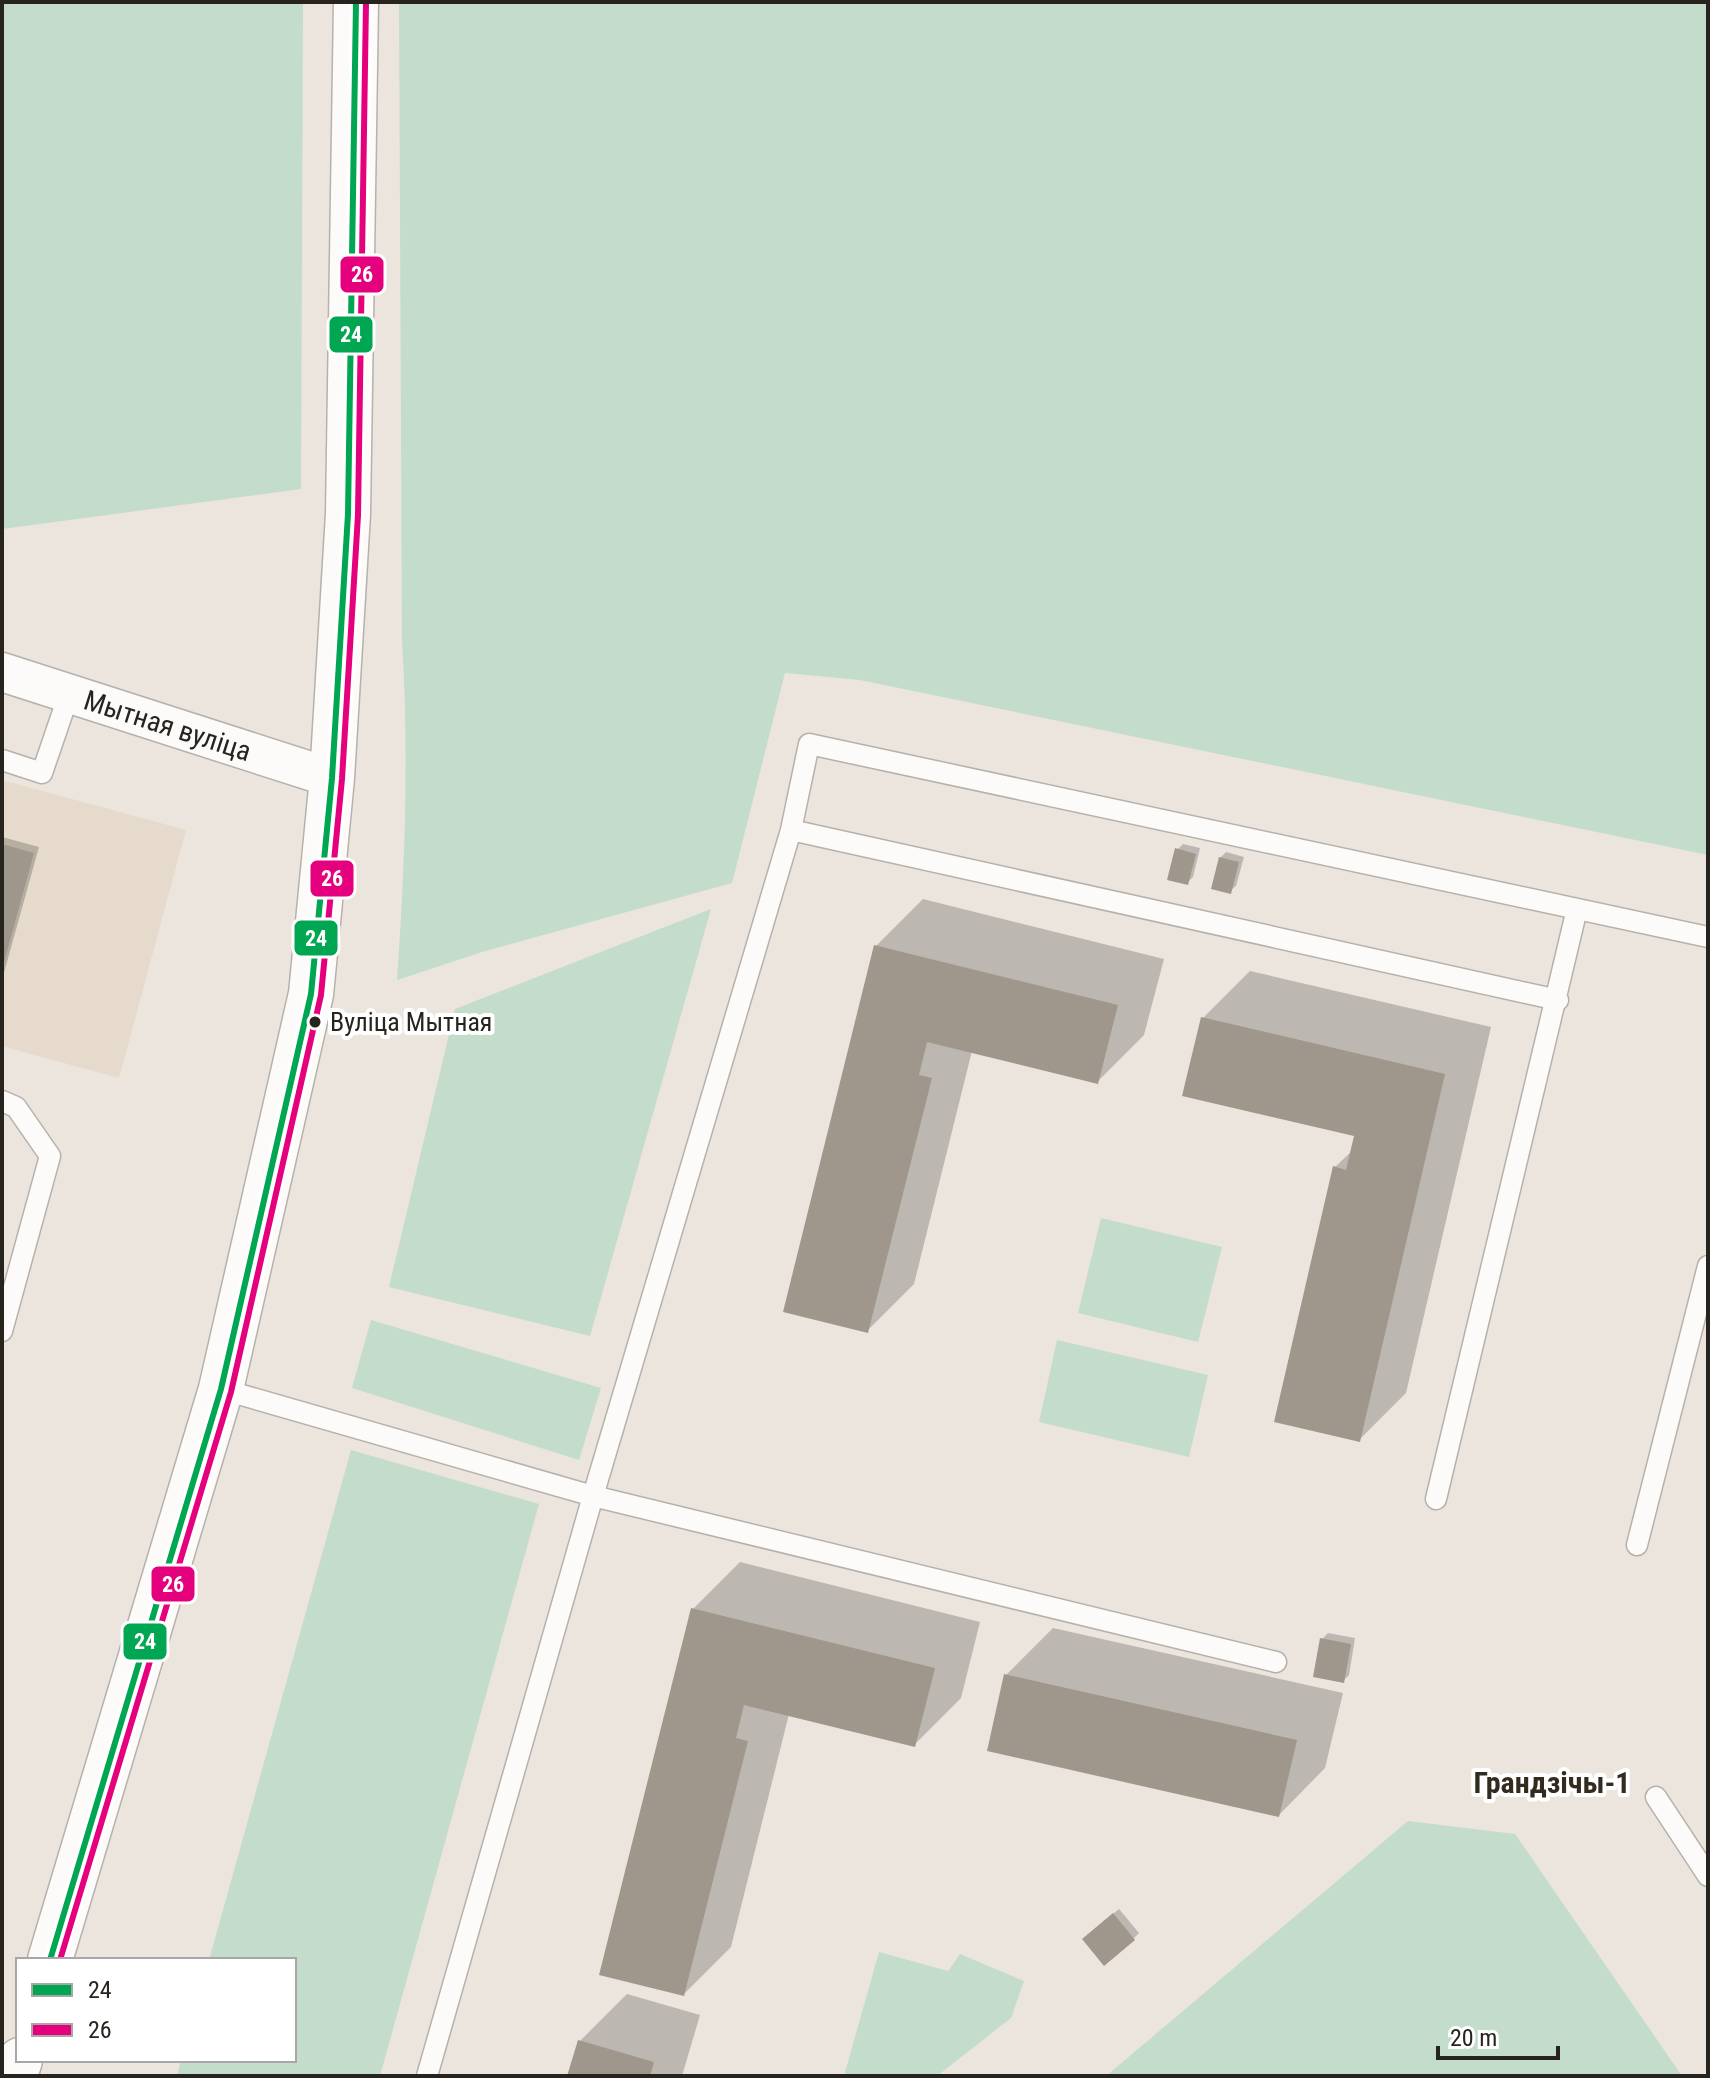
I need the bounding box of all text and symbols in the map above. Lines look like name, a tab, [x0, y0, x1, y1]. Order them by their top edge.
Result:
line badge: 26	[339, 255, 385, 294]
text: 26	[351, 262, 373, 287]
line badge: 24	[328, 315, 374, 354]
text: 24	[340, 322, 362, 347]
street label: Мытная вуліца	[80, 683, 255, 767]
line badge: 26	[309, 859, 355, 898]
text: 26	[321, 866, 343, 891]
line badge: 24	[293, 919, 339, 957]
text: 24	[305, 926, 327, 951]
place label: Вуліца Мытная	[330, 1007, 492, 1037]
marker: Вуліца Мытная	[307, 1014, 323, 1030]
line badge: 26	[150, 1565, 196, 1603]
text: 26	[162, 1572, 184, 1597]
line badge: 24	[122, 1622, 168, 1661]
text: 24	[134, 1629, 156, 1654]
district label: Грандзічы-1	[1474, 1765, 1630, 1800]
legend	[16, 1958, 296, 2062]
text: 24	[88, 1976, 112, 2004]
scale bar	[1438, 2010, 1558, 2060]
text: 26	[88, 2016, 112, 2044]
text: 20 m	[1450, 2024, 1497, 2052]

